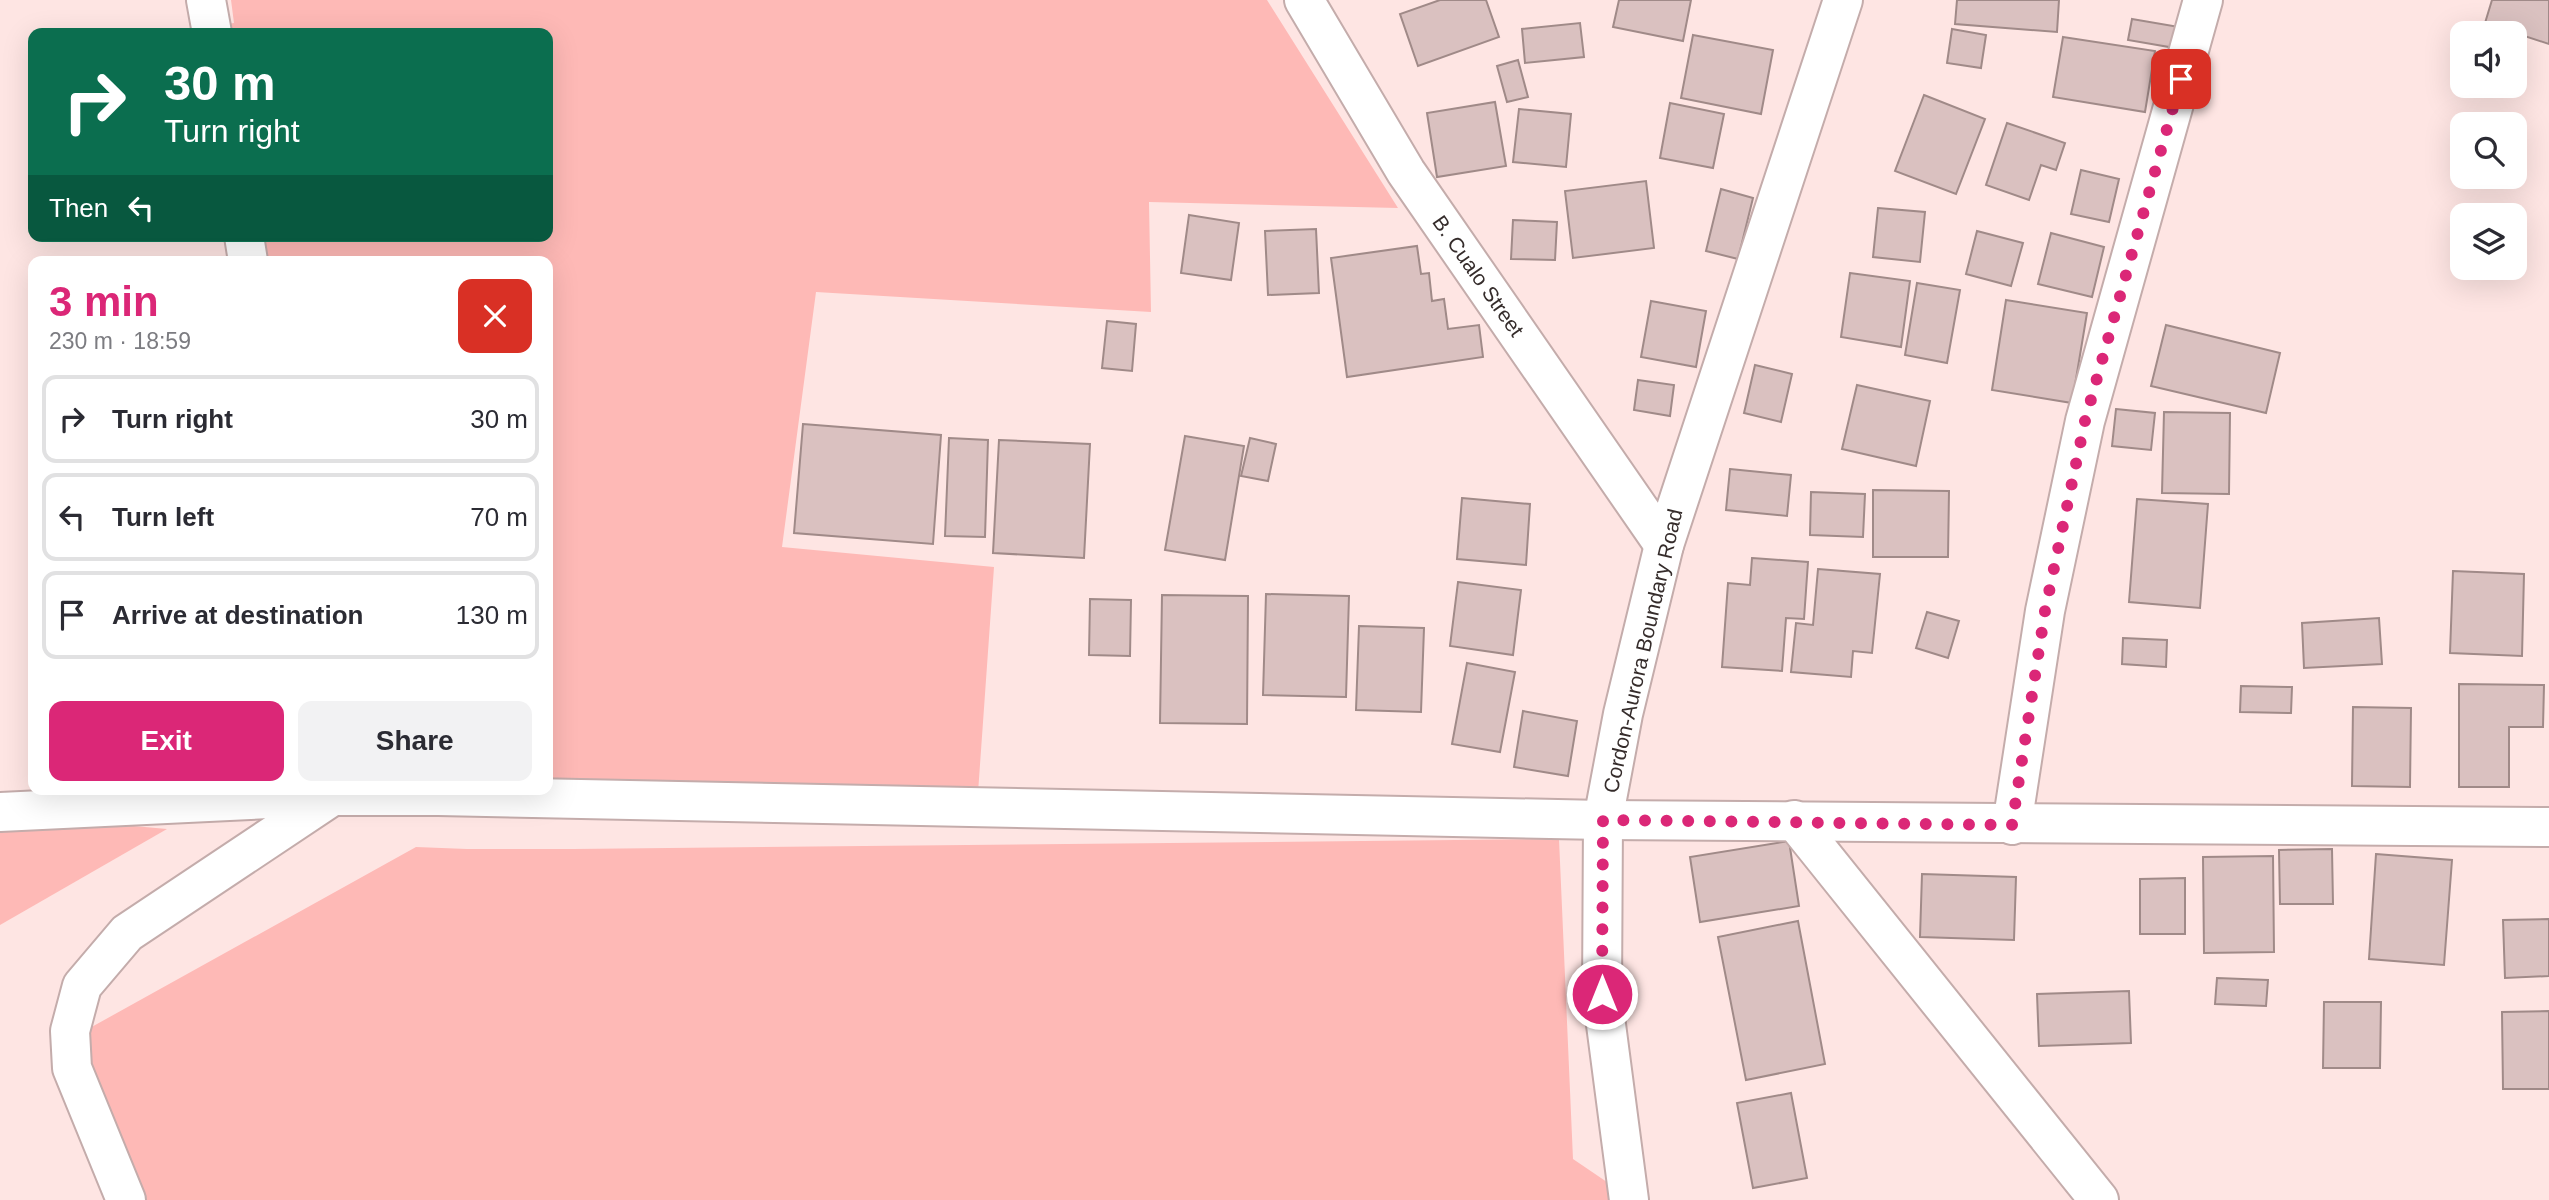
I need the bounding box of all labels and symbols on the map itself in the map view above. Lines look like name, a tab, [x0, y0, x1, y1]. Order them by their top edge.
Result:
pin	[2151, 49, 2211, 109]
street label: B. Cualo Street	[1428, 211, 1529, 341]
street label: Cordon-Aurora Boundary Road	[1599, 507, 1686, 795]
position arrow	[1565, 957, 1639, 1031]

